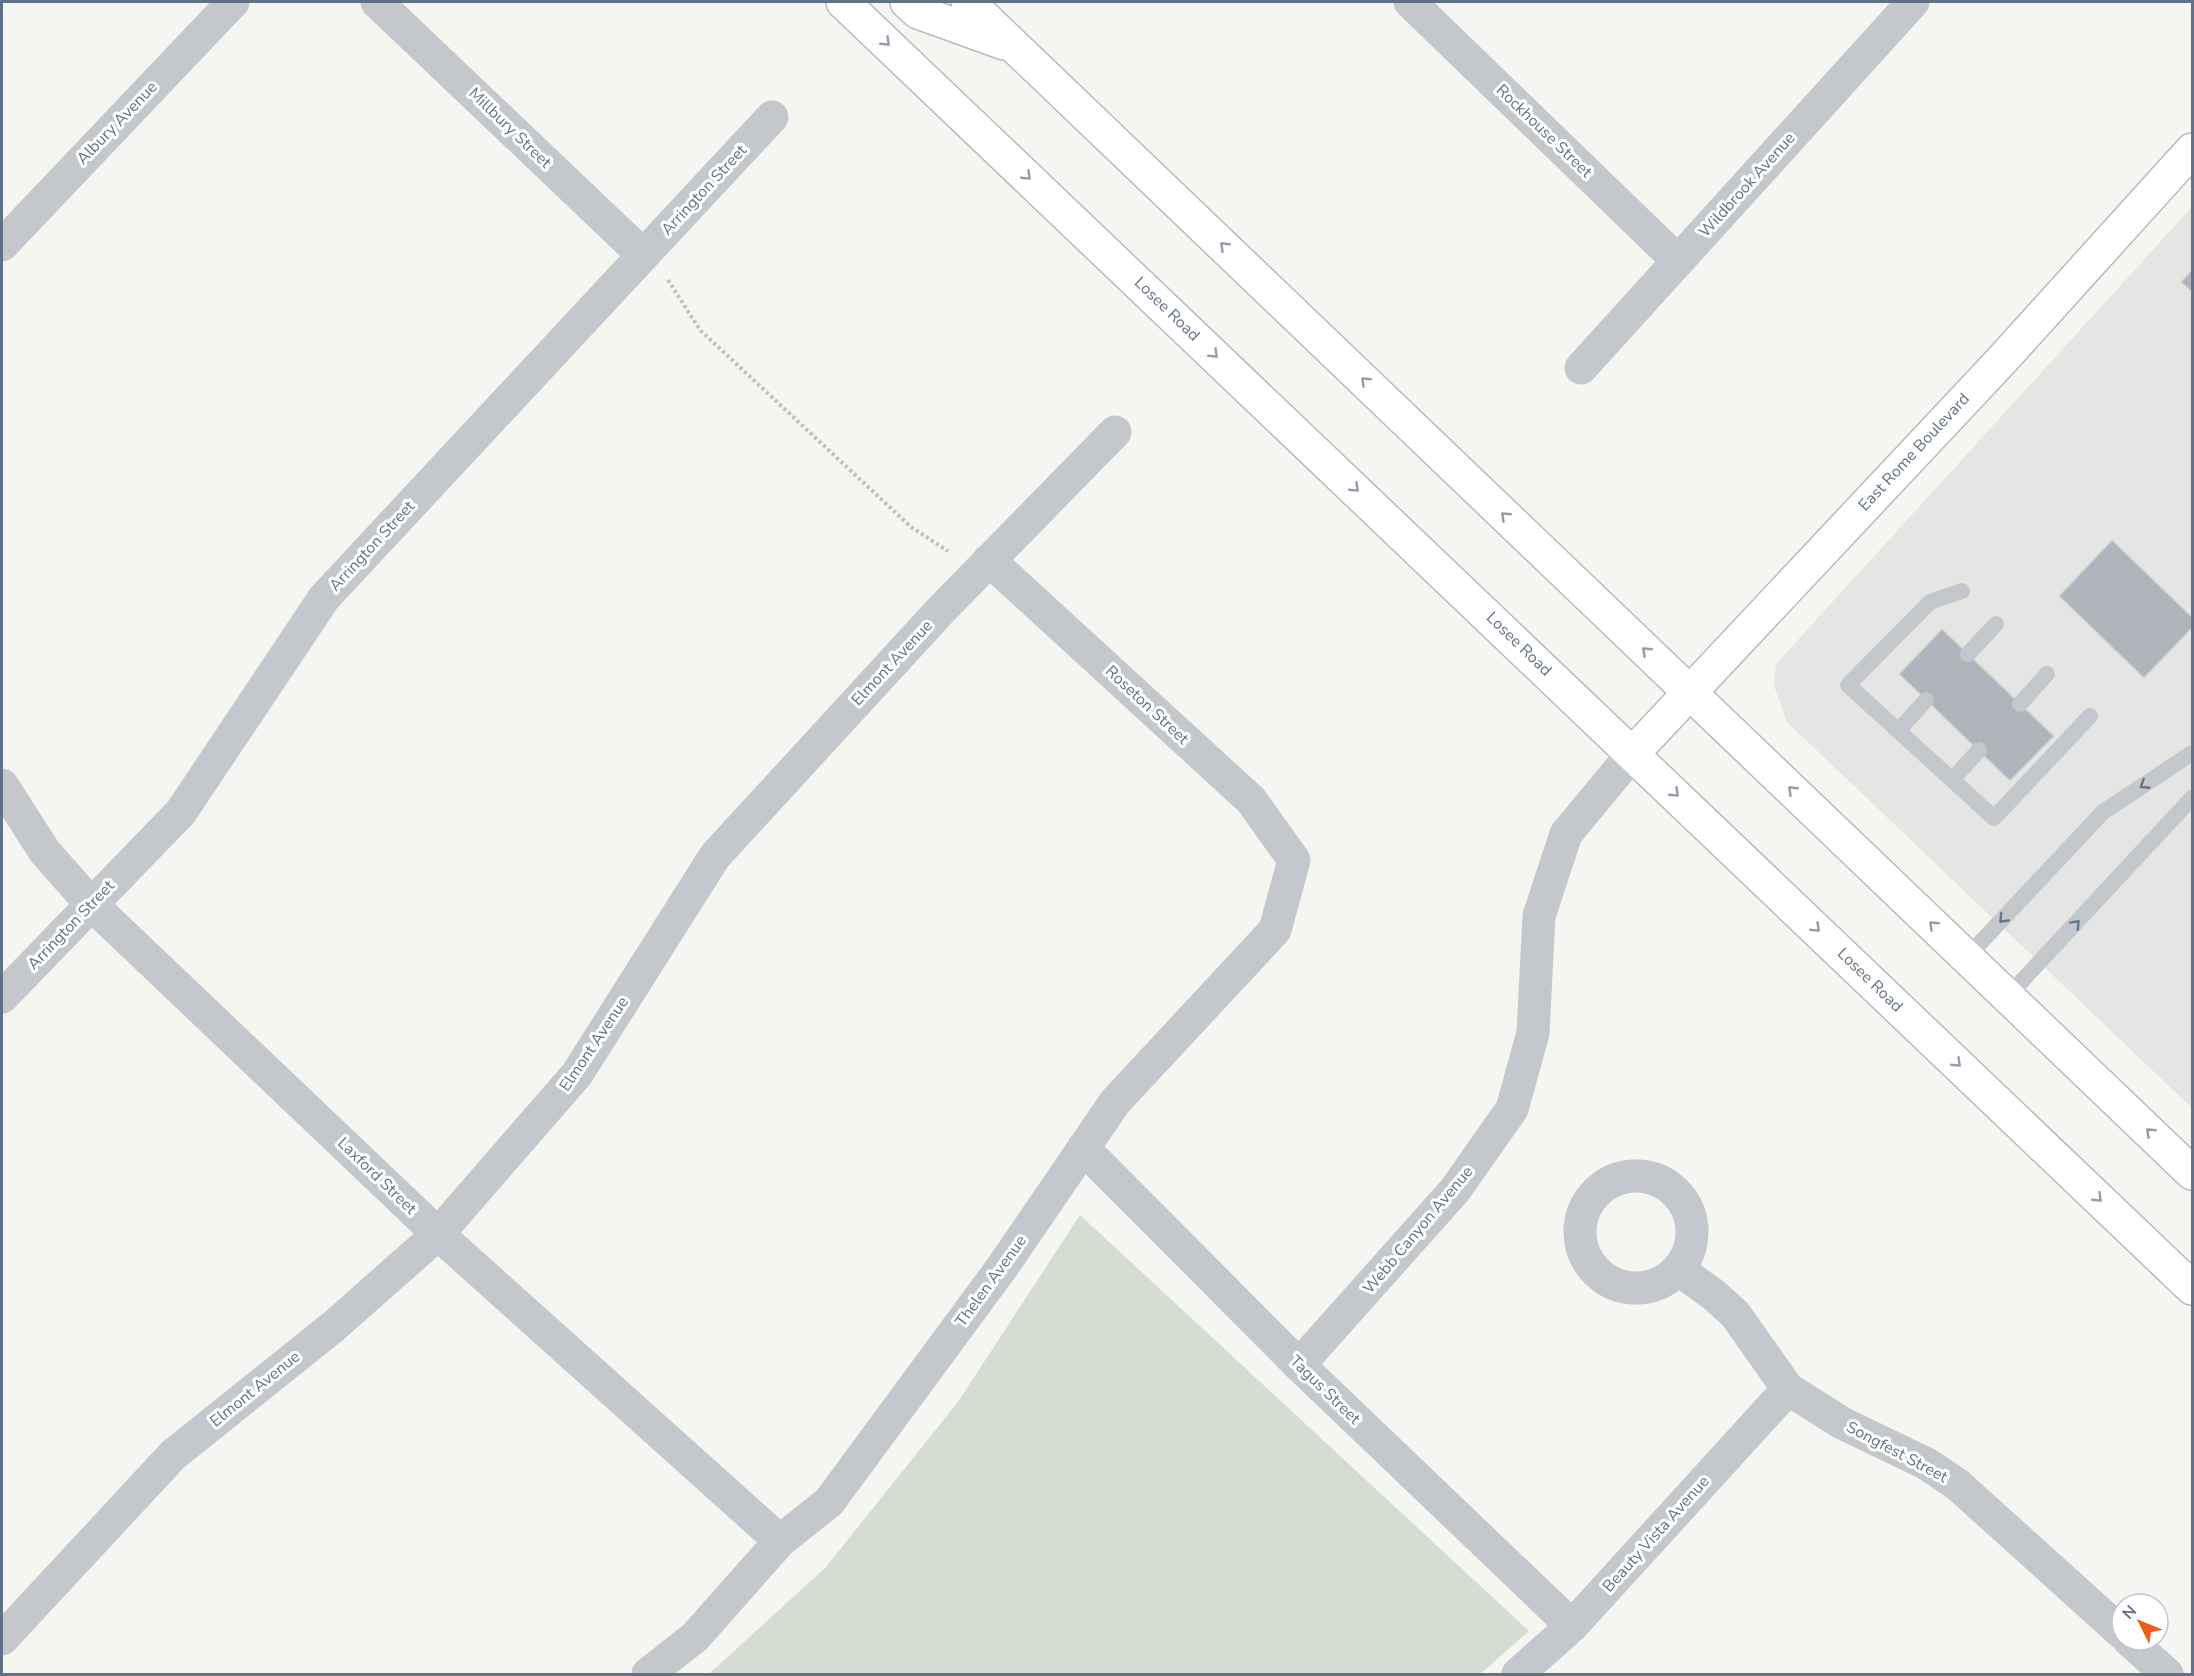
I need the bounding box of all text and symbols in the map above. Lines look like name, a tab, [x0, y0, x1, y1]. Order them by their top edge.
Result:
one-way arrow	[879, 35, 889, 46]
street label: Albury Avenue	[72, 77, 162, 169]
street label: Rockhouse Street	[1491, 79, 1597, 183]
street label: Millbury Street	[464, 83, 557, 173]
street label: Wildbrook Avenue	[1694, 128, 1800, 242]
street label: Arrington Street	[656, 140, 752, 240]
one-way arrow	[1020, 169, 1031, 180]
one-way arrow	[1220, 243, 1231, 254]
street label: Losee Road	[1129, 272, 1205, 346]
one-way arrow	[1207, 347, 1218, 358]
one-way arrow	[1361, 378, 1372, 389]
street label: East Rome Boulevard	[1853, 388, 1975, 516]
one-way arrow	[1348, 481, 1359, 492]
street label: Arrington Street	[324, 496, 420, 596]
one-way arrow	[1502, 512, 1512, 523]
street label: Losee Road	[1481, 607, 1557, 681]
street label: Elmont Avenue	[846, 615, 938, 711]
one-way arrow	[1643, 647, 1653, 658]
street label: Roseton Street	[1100, 661, 1194, 750]
one-way arrow	[2139, 778, 2150, 789]
one-way arrow	[1669, 786, 1679, 797]
one-way arrow	[1789, 787, 1800, 798]
street label: Arrington Street	[23, 875, 120, 975]
one-way arrow	[1999, 912, 2010, 923]
one-way arrow	[2068, 920, 2079, 931]
one-way arrow	[1810, 921, 1820, 932]
one-way arrow	[1930, 921, 1940, 932]
street label: Losee Road	[1832, 943, 1908, 1017]
street label: Elmont Avenue	[554, 992, 634, 1096]
one-way arrow	[1950, 1056, 1960, 1067]
one-way arrow	[2146, 1129, 2157, 1140]
street label: Laxford Street	[333, 1133, 422, 1220]
street label: Webb Canyon Avenue	[1358, 1161, 1478, 1299]
one-way arrow	[2091, 1191, 2101, 1202]
street label: Thelen Avenue	[950, 1231, 1032, 1331]
street label: Elmont Avenue	[205, 1346, 305, 1432]
street label: Tagus Street	[1285, 1351, 1366, 1430]
street label: Songfest Street	[1842, 1416, 1952, 1488]
street label: Beauty Vista Avenue	[1598, 1471, 1714, 1597]
north arrow	[2110, 1592, 2170, 1652]
text: N	[2118, 1601, 2142, 1624]

